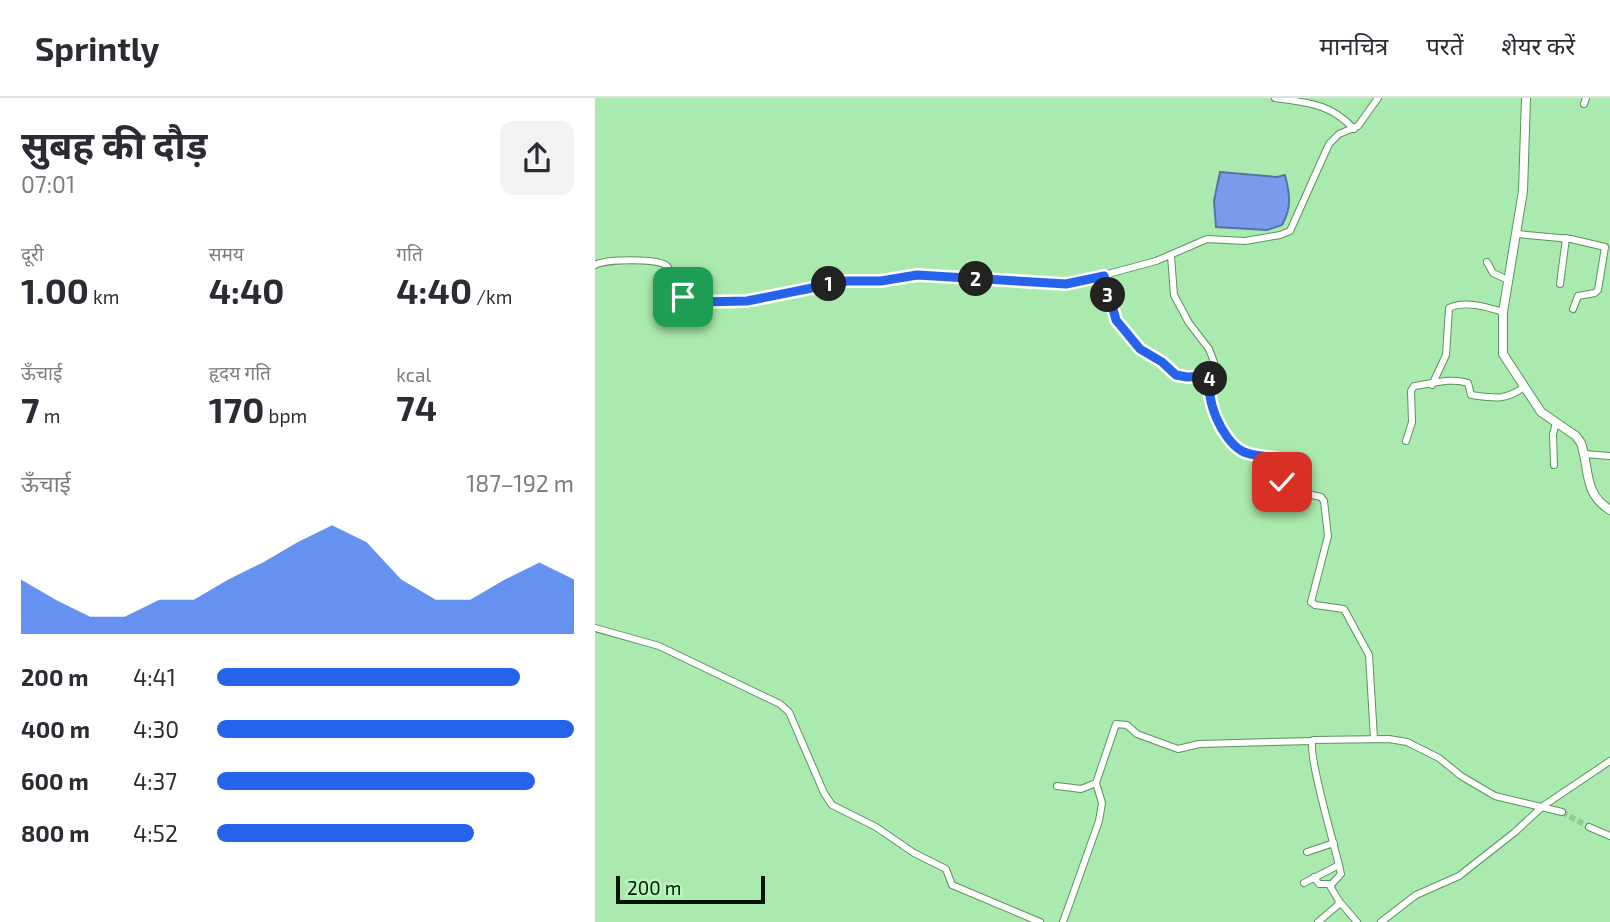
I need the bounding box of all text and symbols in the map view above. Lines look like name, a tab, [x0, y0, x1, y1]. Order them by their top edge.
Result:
text: Sprintly	[35, 28, 159, 68]
text: मानचित्र	[1320, 31, 1388, 60]
text: परतें	[1426, 31, 1463, 60]
text: शेयर करें	[1501, 31, 1575, 60]
text: सुबह की दौड़	[21, 121, 207, 167]
button: share	[500, 121, 574, 195]
text: 07:01	[21, 170, 75, 198]
text: दूरी	[21, 242, 44, 265]
text: समय	[209, 242, 244, 265]
text: गति	[396, 242, 423, 265]
pin: 2	[959, 262, 993, 296]
pin: 1	[811, 266, 847, 302]
pin	[653, 267, 713, 327]
text: 2	[970, 267, 981, 290]
text: 1.00	[21, 269, 89, 311]
text: 4:40	[209, 269, 284, 311]
text: 4:40	[396, 269, 472, 311]
text: 1	[824, 272, 833, 295]
icon: arrive	[664, 278, 702, 316]
pin: 3	[1091, 278, 1125, 312]
text: 3	[1102, 283, 1113, 306]
text: km	[89, 285, 119, 308]
text: /km	[472, 285, 512, 308]
text: ऊँचाई	[21, 361, 62, 384]
text: हृदय गति	[209, 361, 271, 384]
pin: 4	[1193, 362, 1227, 396]
text: kcal	[396, 363, 431, 386]
text: 4	[1203, 367, 1216, 390]
text: 74	[396, 386, 437, 428]
text: 7	[21, 388, 39, 430]
text: 170	[209, 388, 264, 430]
text: m	[39, 404, 60, 427]
text: bpm	[264, 404, 307, 427]
pin	[1252, 452, 1312, 512]
icon: check	[1263, 463, 1301, 501]
text: ऊँचाई	[21, 469, 71, 497]
text: 187–192 m	[466, 469, 574, 497]
text: 200 m	[21, 663, 89, 691]
text: 4:41	[133, 663, 176, 691]
text: 400 m	[21, 715, 90, 743]
text: 4:30	[133, 715, 179, 743]
text: 600 m	[21, 767, 89, 795]
text: 4:37	[133, 767, 177, 795]
text: 800 m	[21, 819, 90, 847]
text: 4:52	[133, 819, 178, 847]
scale bar	[616, 873, 765, 905]
text: 200 m	[627, 876, 681, 899]

